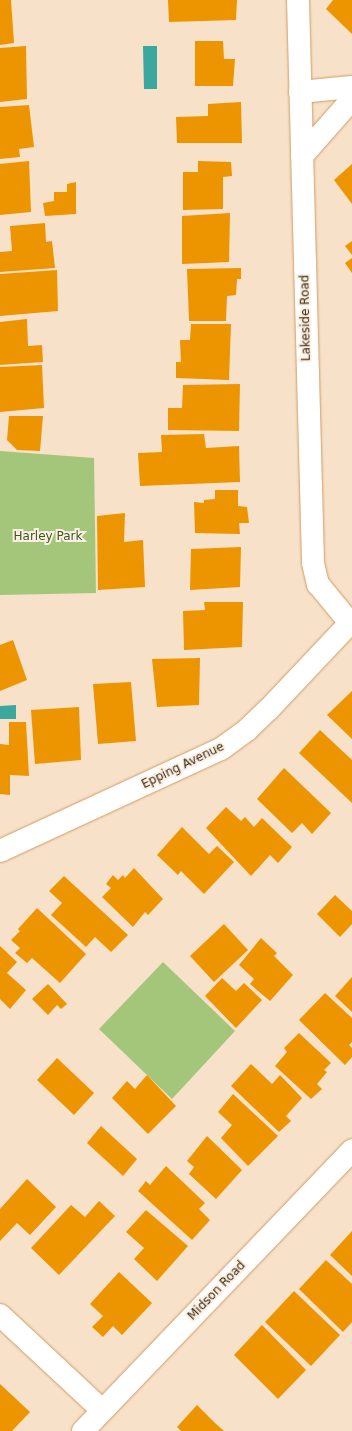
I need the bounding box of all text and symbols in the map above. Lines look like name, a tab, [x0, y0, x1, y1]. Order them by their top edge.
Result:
street label: Lakeside Road	[298, 275, 314, 361]
park label: Harley Park	[14, 530, 82, 544]
street label: Epping Avenue	[140, 740, 226, 792]
street label: Midson Road	[185, 1259, 249, 1323]

